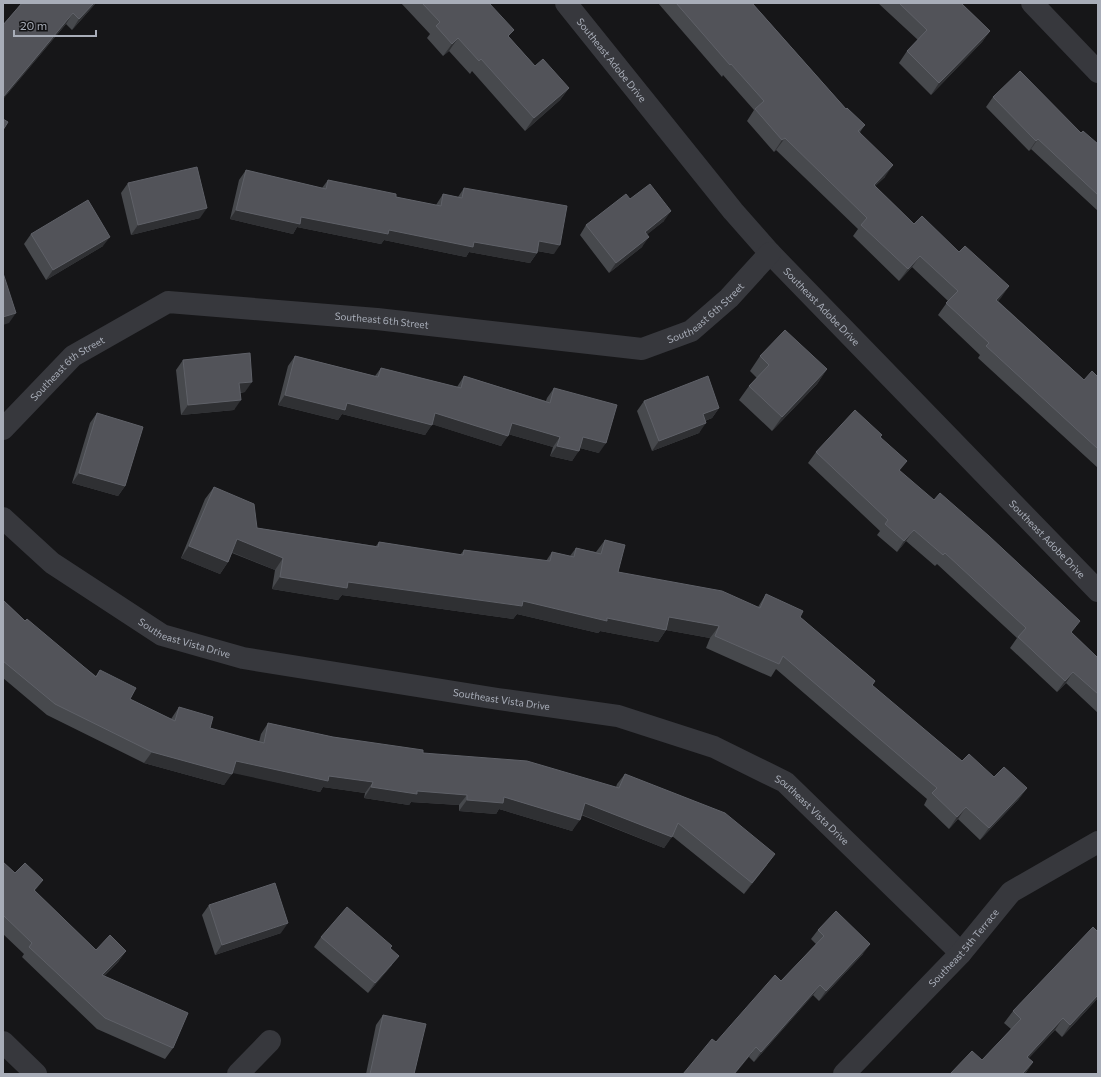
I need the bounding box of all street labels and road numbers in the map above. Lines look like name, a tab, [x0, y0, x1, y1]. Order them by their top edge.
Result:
street label: Southeast Adobe Drive	[574, 16, 649, 104]
street label: Southeast Adobe Drive	[781, 265, 862, 348]
street label: Southeast 6th Street	[665, 280, 746, 345]
street label: Southeast 6th Street	[334, 310, 429, 331]
street label: Southeast 6th Street	[28, 333, 106, 403]
street label: Southeast Adobe Drive	[1007, 497, 1088, 580]
street label: Southeast Vista Drive	[136, 615, 232, 660]
street label: Southeast Vista Drive	[452, 686, 551, 712]
street label: Southeast Vista Drive	[773, 772, 852, 847]
street label: Southeast 5th Terrace	[926, 906, 1001, 989]

